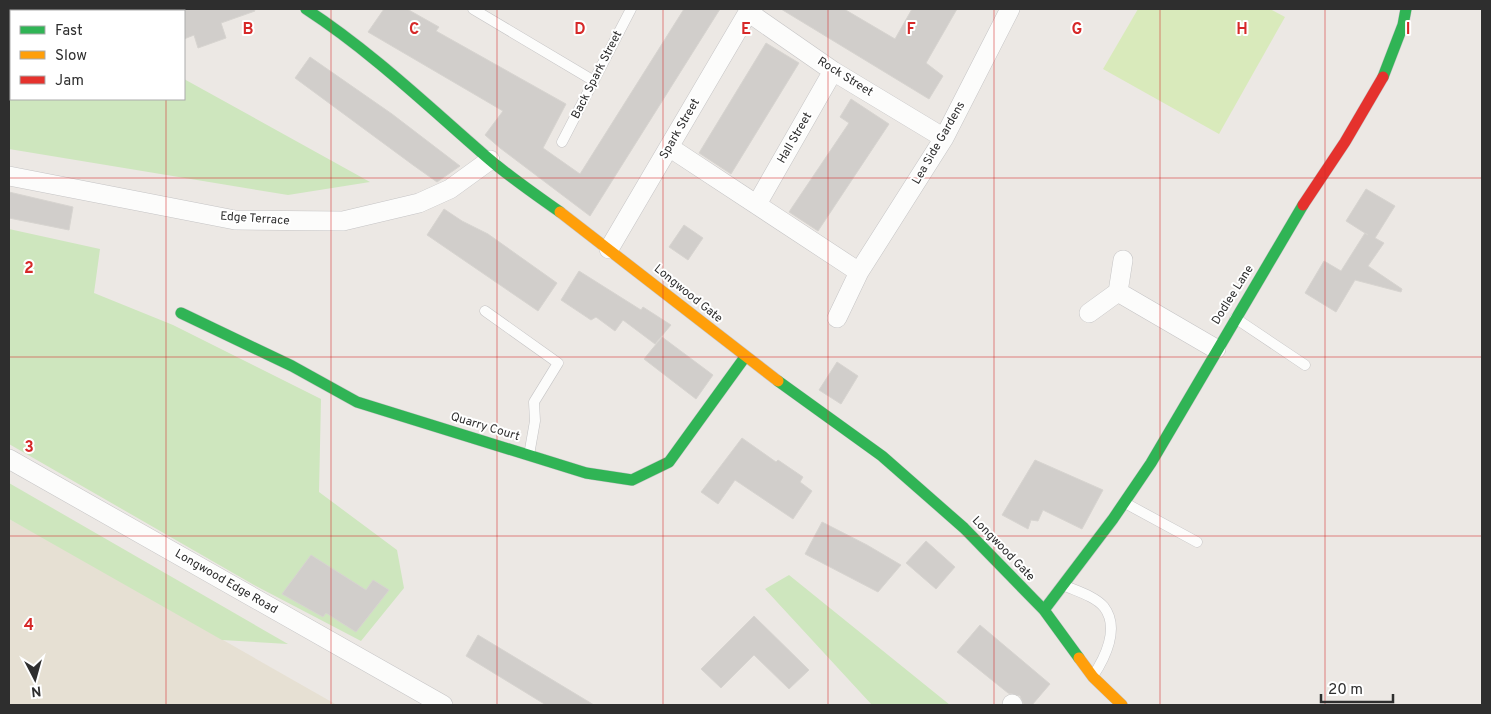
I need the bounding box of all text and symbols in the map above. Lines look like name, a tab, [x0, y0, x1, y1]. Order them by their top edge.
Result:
legend	[10, 10, 185, 100]
text: B	[242, 20, 254, 40]
text: C	[409, 20, 419, 40]
text: D	[574, 20, 586, 40]
text: E	[741, 20, 751, 40]
text: F	[906, 20, 916, 40]
text: G	[1072, 20, 1082, 40]
text: H	[1236, 20, 1248, 40]
text: I	[1406, 20, 1410, 40]
text: Fast	[55, 22, 83, 41]
street label: Back Spark Street	[568, 28, 626, 122]
text: Slow	[55, 47, 87, 66]
street label: Rock Street	[814, 54, 876, 100]
text: Jam	[55, 72, 84, 91]
street label: Spark Street	[656, 96, 704, 162]
street label: Lea Side Gardens	[909, 99, 969, 187]
street label: Hall Street	[774, 110, 816, 166]
street label: Edge Terrace	[220, 209, 290, 229]
text: 2	[24, 259, 34, 279]
street label: Longwood Gate	[650, 261, 726, 327]
street label: Dodlee Lane	[1208, 262, 1258, 328]
street label: Quarry Court	[449, 409, 521, 445]
text: 3	[24, 438, 34, 458]
street label: Longwood Gate	[968, 513, 1038, 585]
street label: Longwood Edge Road	[172, 546, 280, 618]
text: 4	[24, 616, 34, 636]
north arrow	[10, 654, 60, 704]
scale bar	[1321, 672, 1394, 704]
text: N	[30, 681, 42, 699]
text: 20 m	[1328, 681, 1363, 700]

